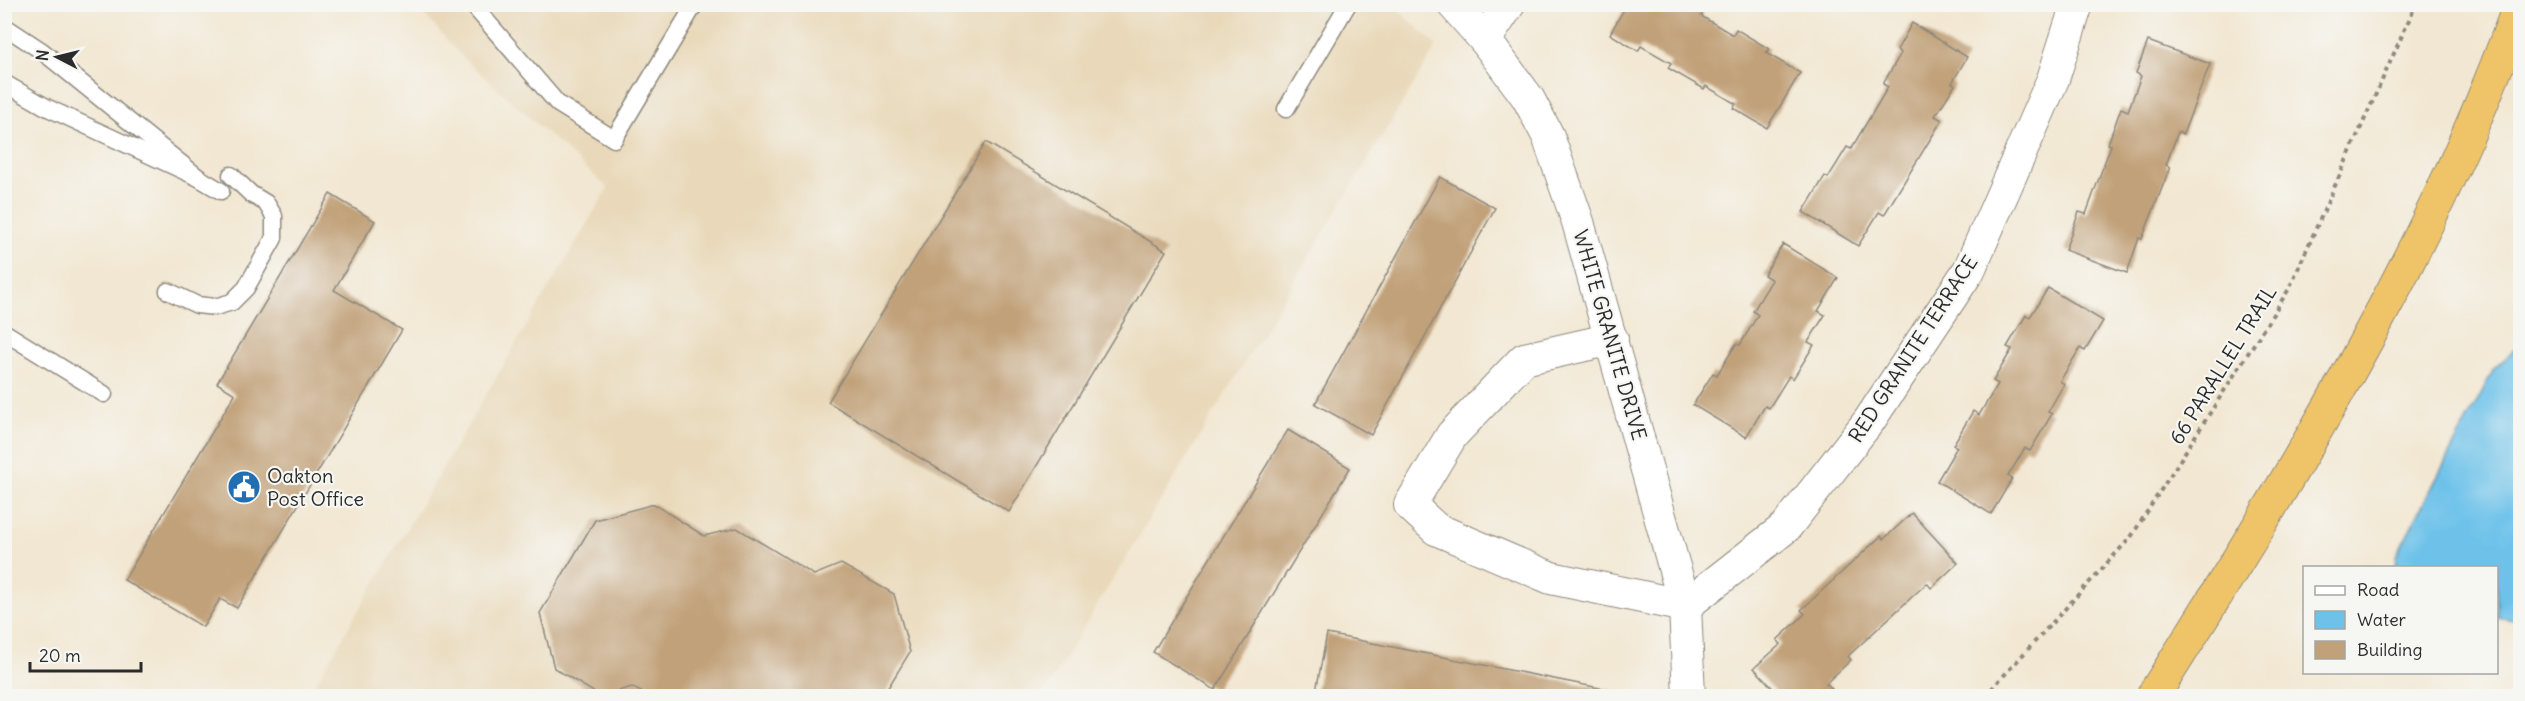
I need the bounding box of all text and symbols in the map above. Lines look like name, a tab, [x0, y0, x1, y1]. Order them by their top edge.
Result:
north arrow	[27, 27, 87, 87]
text: N	[32, 48, 53, 62]
street label: WHITE GRANITE DRIVE	[1568, 227, 1652, 443]
street label: RED GRANITE TERRACE	[1843, 250, 1982, 447]
street label: 66 PARALLEL TRAIL	[2164, 281, 2282, 449]
place label: Oakton Post Office	[267, 463, 364, 511]
public building icon: Oakton Post Office	[226, 469, 262, 505]
legend	[2303, 566, 2498, 674]
text: Road	[2357, 578, 2400, 601]
text: Water	[2357, 608, 2407, 631]
scale bar	[30, 635, 141, 673]
text: Building	[2357, 638, 2422, 661]
text: 20 m	[39, 644, 81, 667]

